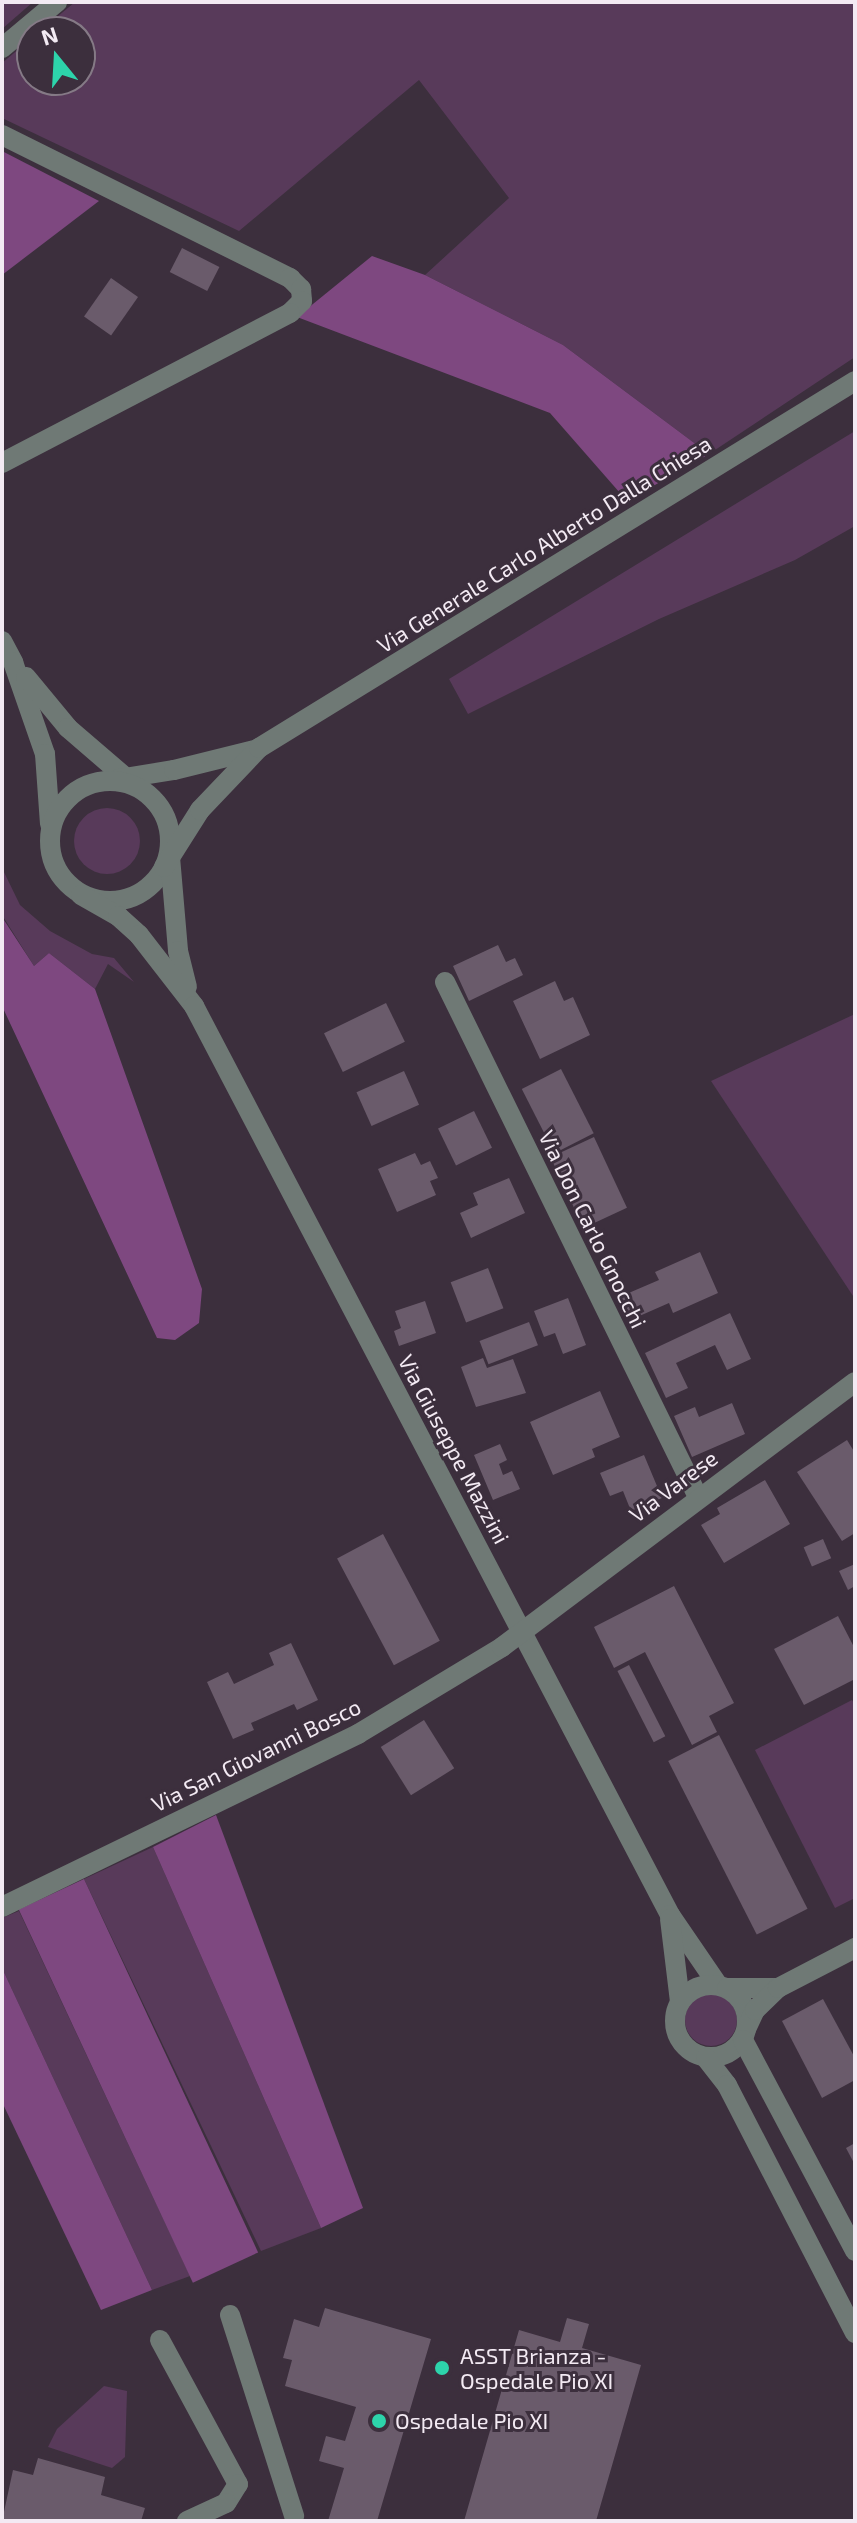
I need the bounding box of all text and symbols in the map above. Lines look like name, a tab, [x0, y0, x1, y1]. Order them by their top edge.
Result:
north arrow	[16, 16, 96, 96]
text: N	[38, 20, 61, 50]
street label: Via Generale Carlo Alberto Dalla Chiesa	[372, 430, 716, 658]
street label: Via Don Carlo Gnocchi	[534, 1126, 652, 1332]
street label: Via Giuseppe Mazzini	[393, 1350, 515, 1548]
street label: Via Varese	[624, 1444, 722, 1528]
street label: Via San Giovanni Bosco	[147, 1693, 365, 1817]
place label: ASST Brianza - Ospedale Pio XI	[460, 2342, 613, 2394]
marker: ASST Brianza - Ospedale Pio XI	[431, 2357, 453, 2379]
place label: Ospedale Pio XI	[395, 2408, 548, 2434]
marker: Ospedale Pio XI	[370, 2412, 388, 2430]

